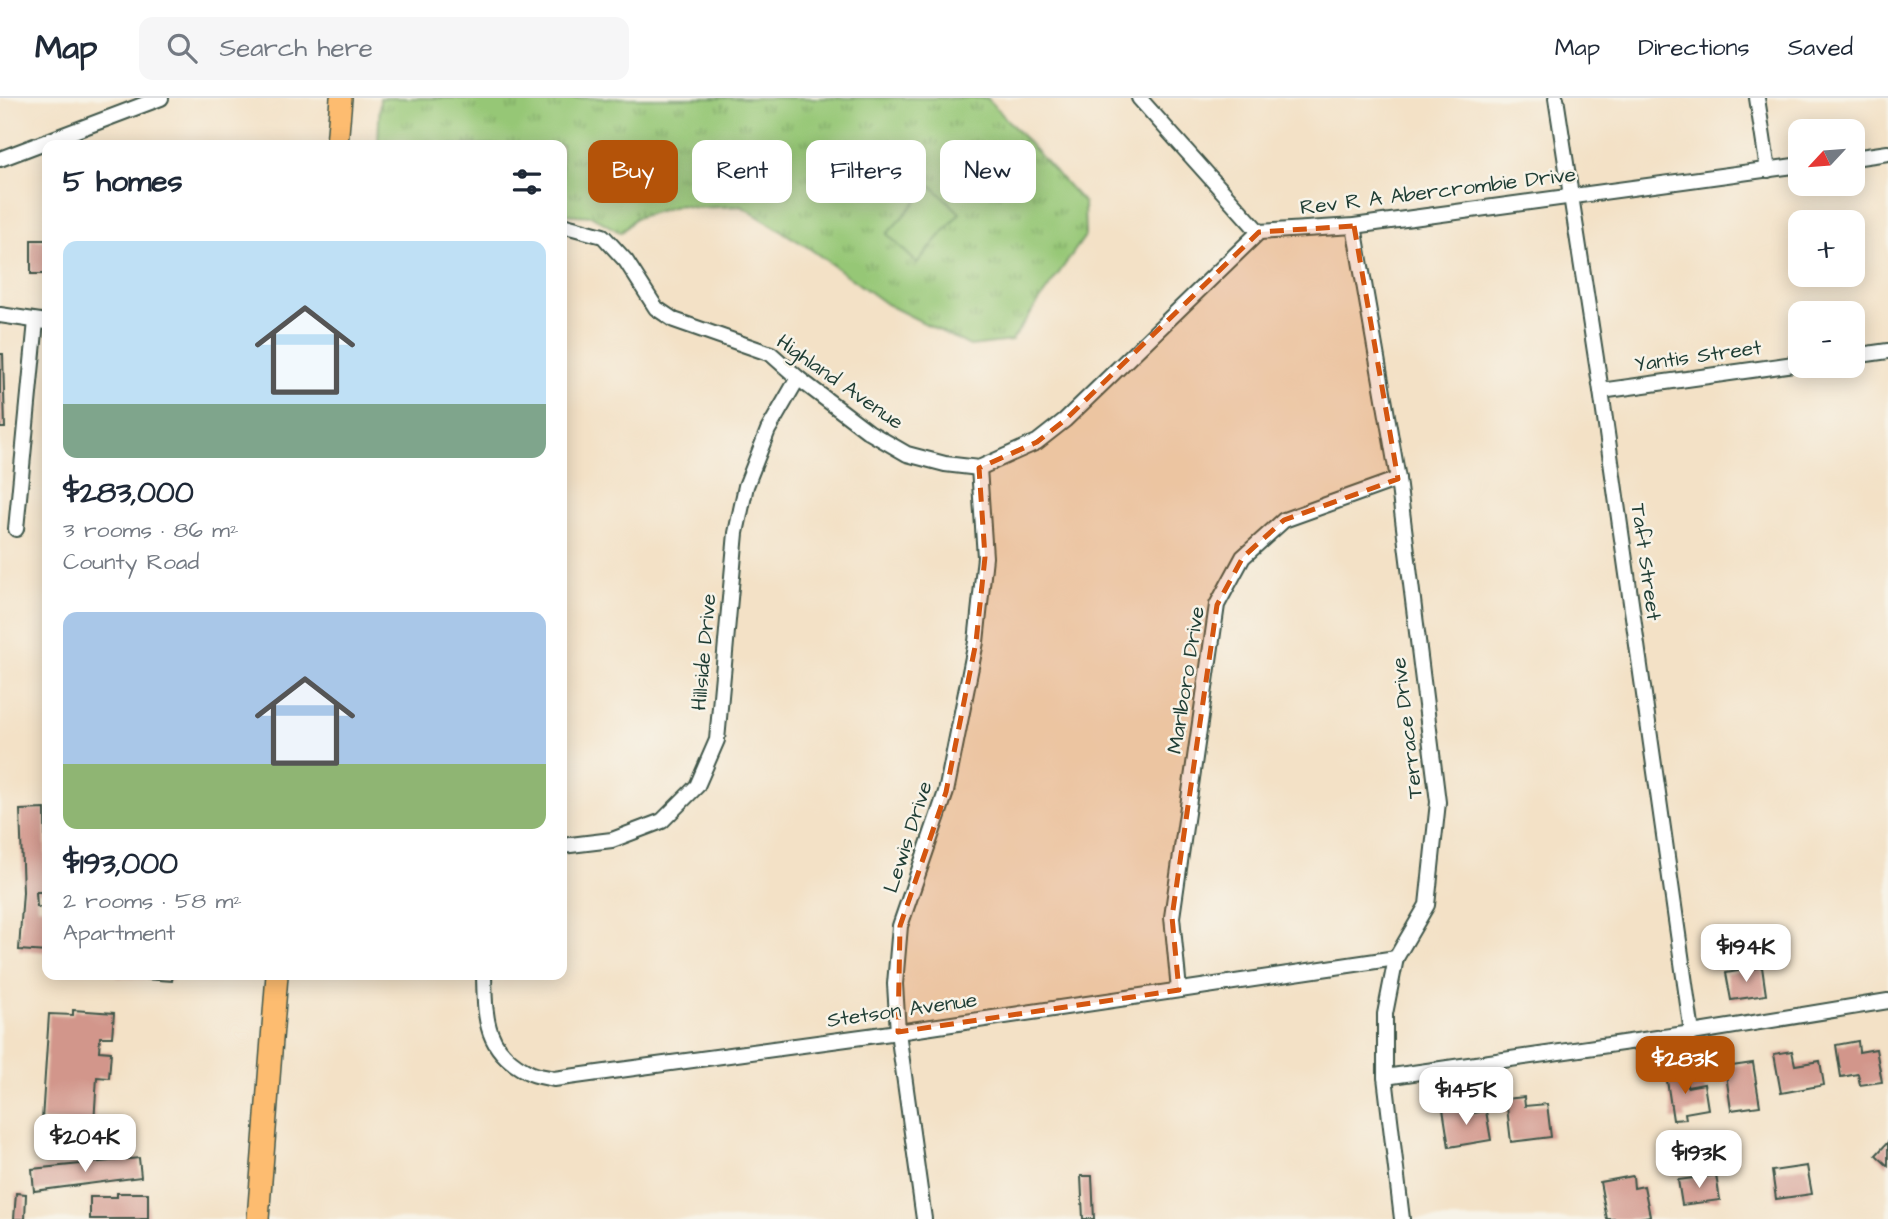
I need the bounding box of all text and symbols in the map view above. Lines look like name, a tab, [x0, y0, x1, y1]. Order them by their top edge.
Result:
search box	[139, 17, 629, 80]
text: Map	[35, 25, 97, 71]
icon: search	[163, 29, 201, 67]
text: Search here	[219, 30, 373, 66]
text: Map	[1555, 31, 1600, 65]
text: Directions	[1638, 31, 1750, 65]
text: Saved	[1788, 31, 1853, 65]
north arrow	[1788, 119, 1866, 196]
map controls	[1788, 119, 1865, 378]
chip: Buy	[588, 140, 678, 203]
chip: Rent	[692, 140, 792, 203]
chip: Filters	[806, 140, 926, 203]
chip: New	[940, 140, 1036, 203]
street label: Rev R A Abercrombie Drive	[1299, 160, 1577, 222]
text: 5 homes	[63, 161, 183, 203]
icon: filters	[508, 163, 546, 201]
button: +	[1788, 210, 1865, 287]
icon: home	[242, 287, 368, 413]
button: −	[1788, 301, 1865, 378]
street label: Highland Avenue	[770, 327, 909, 438]
street label: Yantis Street	[1633, 333, 1764, 379]
text: $283,000	[63, 472, 194, 514]
street label: Taft Street	[1623, 502, 1669, 623]
text: 3 rooms · 86 m²	[63, 514, 239, 546]
text: County Road	[63, 546, 199, 578]
street label: Hillside Drive	[684, 592, 724, 712]
street label: Marlboro Drive	[1160, 604, 1212, 756]
street label: Terrace Drive	[1384, 656, 1430, 800]
icon: home	[242, 658, 368, 784]
street label: Lewis Drive	[876, 778, 940, 896]
text: $193,000	[63, 843, 178, 885]
text: 2 rooms · 58 m²	[63, 885, 242, 917]
text: Apartment	[63, 917, 175, 949]
pin: $194K	[1697, 924, 1795, 984]
text: $194K	[1717, 931, 1775, 963]
street label: Stetson Avenue	[825, 985, 979, 1035]
pin: $283K	[1636, 1037, 1734, 1096]
text: $283K	[1652, 1043, 1718, 1075]
pin: $145K	[1417, 1068, 1515, 1127]
text: $145K	[1435, 1074, 1497, 1106]
pin: $204K	[36, 1114, 134, 1174]
text: $204K	[50, 1121, 120, 1153]
pin: $193K	[1650, 1130, 1748, 1190]
text: $193K	[1672, 1137, 1726, 1169]

